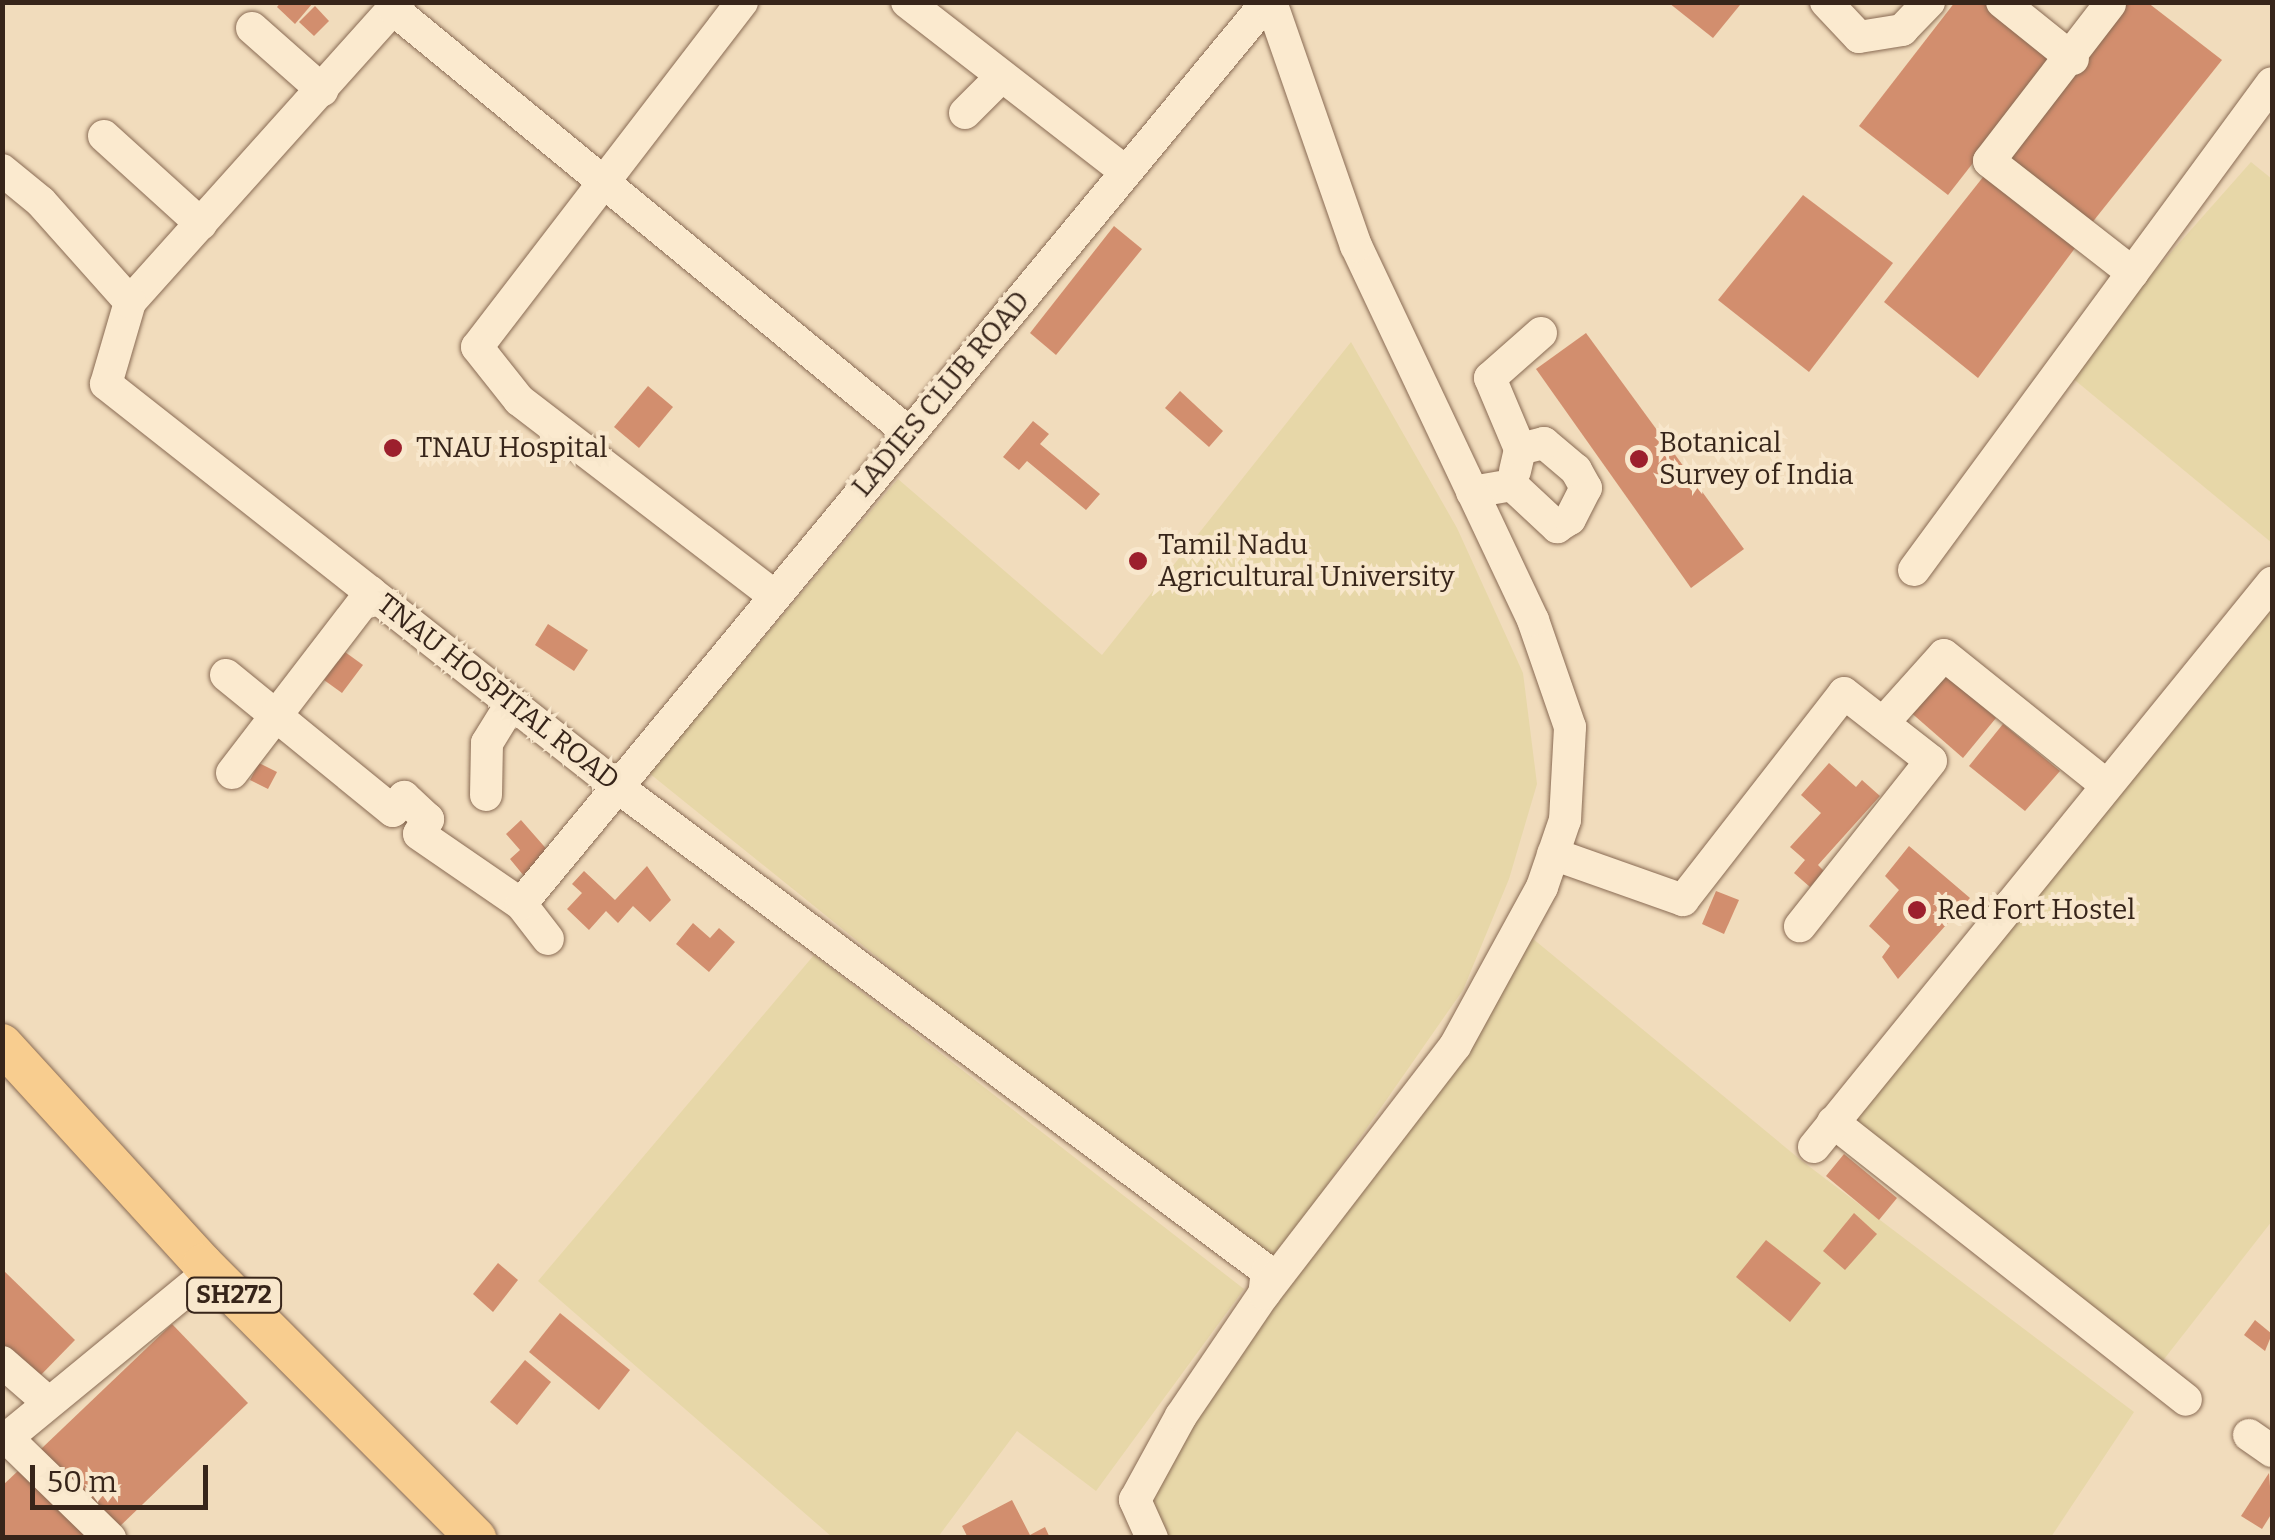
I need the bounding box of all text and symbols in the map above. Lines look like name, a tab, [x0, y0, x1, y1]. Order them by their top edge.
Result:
street label: LADIES CLUB ROAD	[845, 284, 1037, 504]
place label: Botanical Survey of India	[1659, 426, 1854, 492]
place label: TNAU Hospital	[416, 431, 608, 465]
marker: TNAU Hospital	[380, 435, 406, 461]
marker: Botanical Survey of India	[1628, 448, 1650, 470]
place label: Tamil Nadu Agricultural University	[1158, 528, 1454, 594]
marker: Tamil Nadu Agricultural University	[1127, 550, 1149, 572]
street label: TNAU HOSPITAL ROAD	[370, 587, 626, 797]
place label: Red Fort Hostel	[1937, 893, 2135, 927]
marker: Red Fort Hostel	[1906, 899, 1928, 921]
road number: SH272	[184, 1275, 284, 1315]
scale bar	[35, 1445, 212, 1507]
text: 50 m	[47, 1464, 117, 1500]

